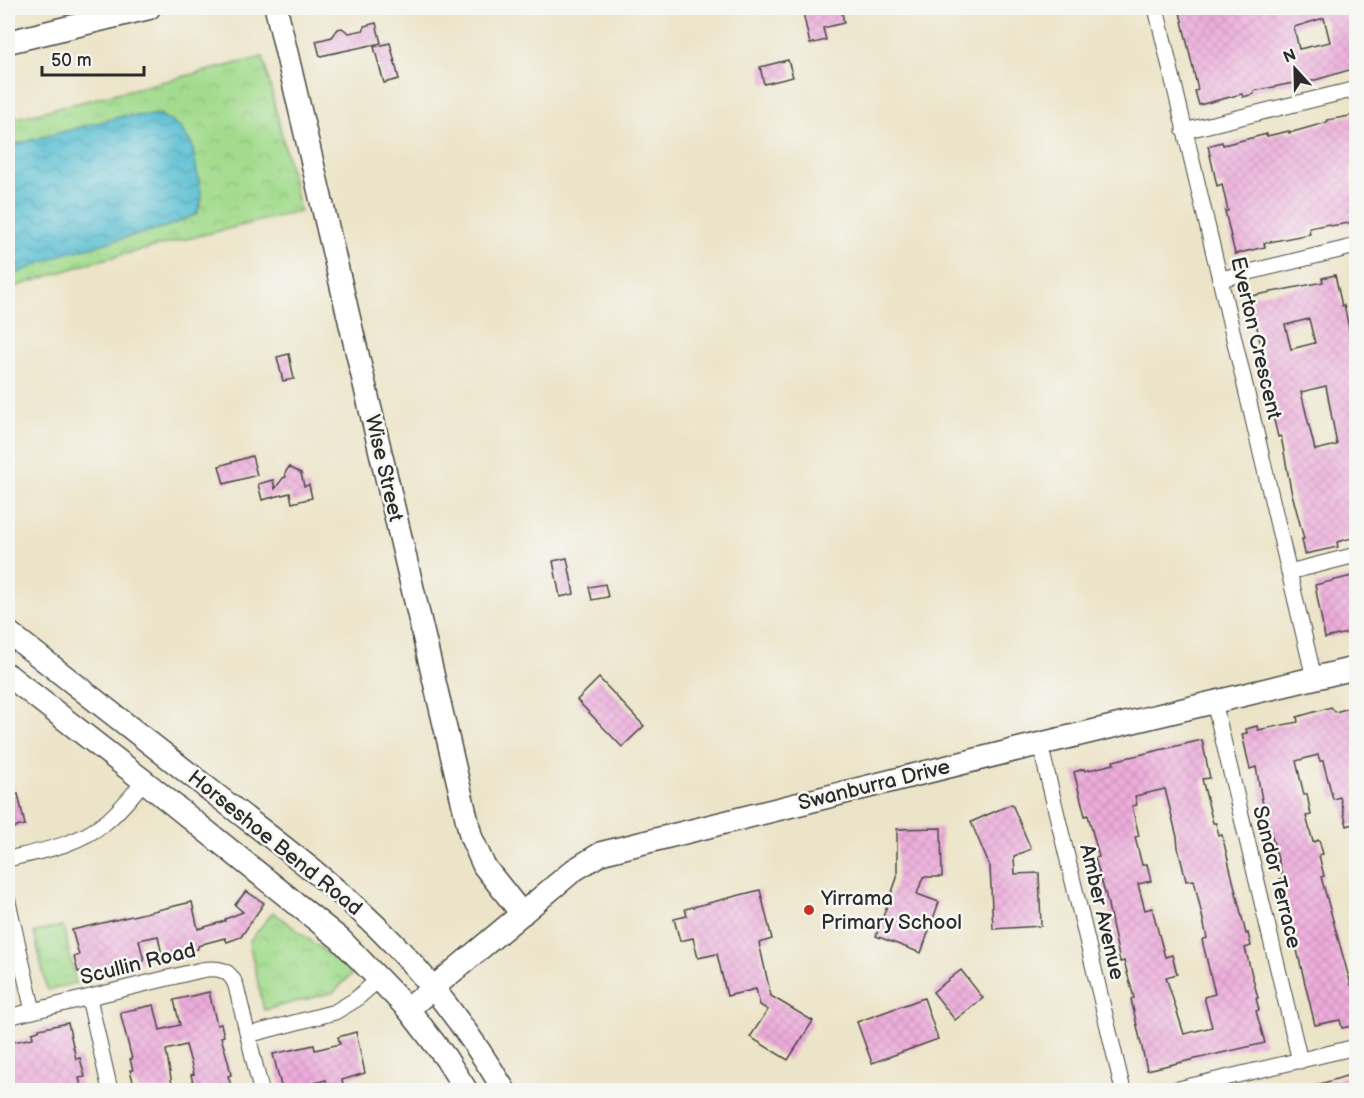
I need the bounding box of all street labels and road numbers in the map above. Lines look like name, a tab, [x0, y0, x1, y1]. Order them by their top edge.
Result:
street label: Everton Crescent	[1225, 254, 1287, 422]
street label: Wise Street	[360, 412, 409, 524]
street label: Swanburra Drive	[796, 754, 952, 816]
street label: Horseshoe Bend Road	[183, 765, 367, 921]
street label: Sandor Terrace	[1247, 803, 1307, 951]
street label: Amber Avenue	[1074, 842, 1130, 982]
street label: Scullin Road	[78, 938, 198, 990]

